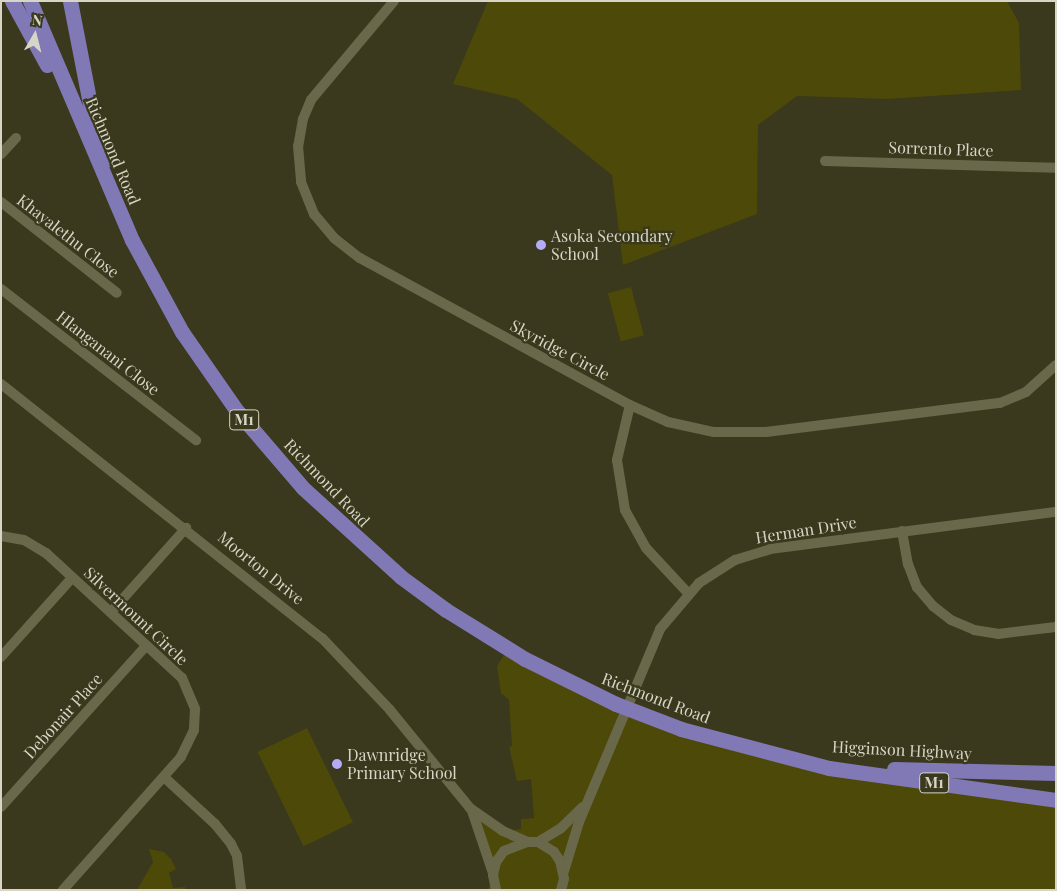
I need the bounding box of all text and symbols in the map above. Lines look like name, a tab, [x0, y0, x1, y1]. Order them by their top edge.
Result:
north arrow	[10, 10, 60, 60]
text: N	[31, 10, 43, 30]
street label: Richmond Road	[82, 95, 144, 207]
street label: Sorrento Place	[888, 138, 994, 160]
street label: Khayalethu Close	[13, 190, 123, 282]
place label: Asoka Secondary School	[551, 226, 673, 264]
marker: Asoka Secondary School	[535, 239, 547, 251]
street label: Hlanganani Close	[53, 307, 163, 399]
street label: Skyridge Circle	[507, 316, 613, 384]
road number: M1	[229, 408, 259, 432]
street label: Richmond Road	[280, 435, 374, 531]
street label: Herman Drive	[754, 513, 858, 547]
street label: Moorton Drive	[214, 527, 308, 609]
street label: Silvermount Circle	[80, 563, 192, 669]
street label: Debonair Place	[20, 669, 106, 763]
street label: Richmond Road	[599, 669, 713, 727]
street label: Higginson Highway	[832, 737, 972, 763]
place label: Dawnridge Primary School	[347, 745, 457, 783]
marker: Dawnridge Primary School	[331, 758, 343, 770]
road number: M1	[919, 770, 949, 796]

